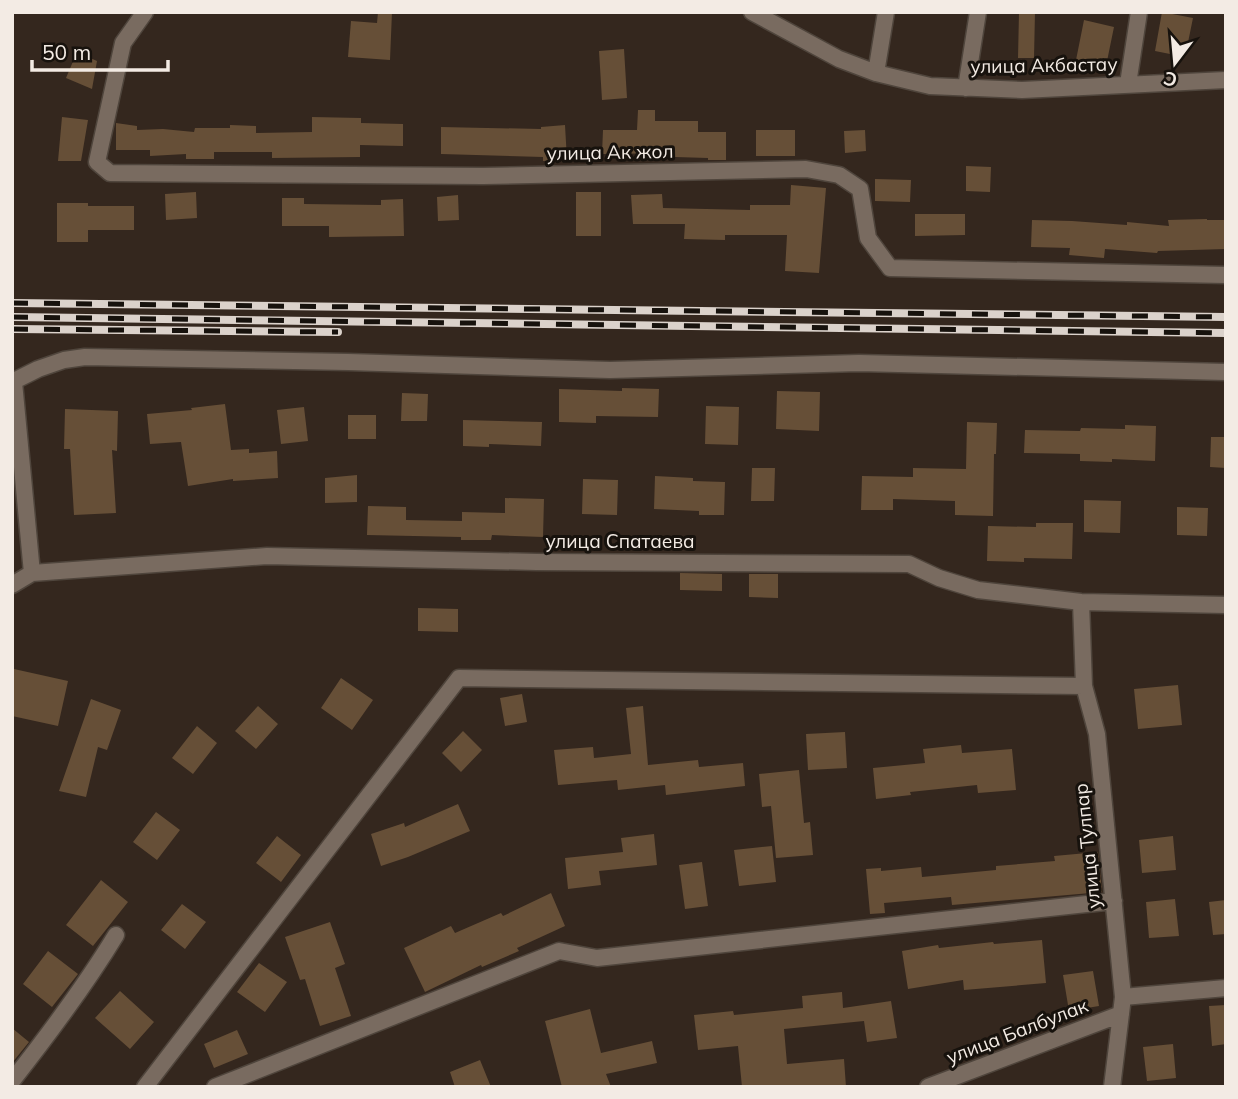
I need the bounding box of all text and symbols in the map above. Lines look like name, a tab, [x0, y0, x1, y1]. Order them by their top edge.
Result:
scale bar	[32, 28, 168, 72]
north arrow	[1140, 28, 1210, 98]
text: 50 m	[42, 39, 91, 65]
street label: улица Акбастау	[970, 52, 1118, 78]
text: С	[1161, 66, 1180, 93]
street label: улица Ак жол	[546, 139, 674, 165]
street label: улица Спатаева	[545, 529, 695, 553]
street label: улица Тулпар	[1068, 782, 1106, 910]
street label: улица Балбулак	[943, 993, 1092, 1069]

